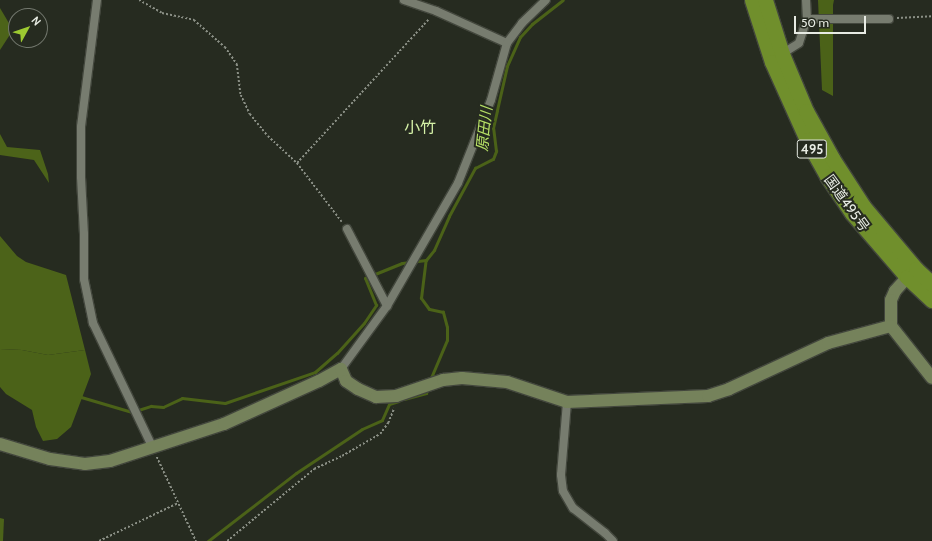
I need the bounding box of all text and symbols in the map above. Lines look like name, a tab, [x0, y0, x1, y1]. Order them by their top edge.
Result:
north arrow	[8, 8, 48, 48]
scale bar	[796, 8, 868, 34]
text: N	[29, 13, 44, 28]
text: 50 m	[801, 15, 829, 30]
water label: 原田川	[474, 106, 496, 152]
district label: 小竹	[404, 118, 436, 138]
road number: 495	[796, 138, 828, 160]
street label: 国道495号	[821, 172, 873, 234]

